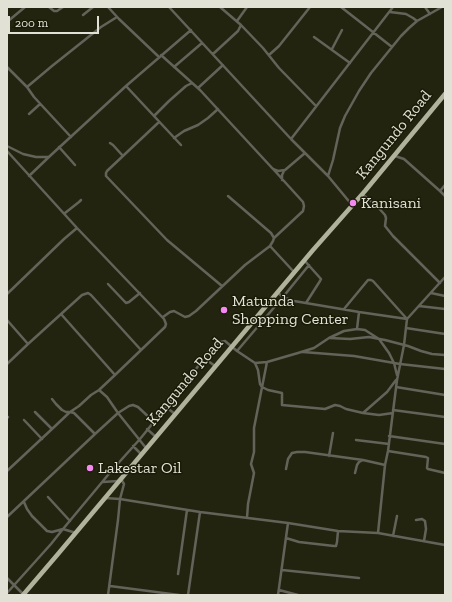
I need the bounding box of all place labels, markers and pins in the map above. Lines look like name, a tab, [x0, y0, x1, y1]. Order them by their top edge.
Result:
place label: Kanisani	[361, 193, 421, 213]
marker: Kanisani	[348, 198, 358, 208]
place label: Matunda Shopping Center	[232, 291, 349, 329]
marker: Matunda Shopping Center	[219, 305, 229, 315]
place label: Lakestar Oil	[98, 458, 181, 478]
marker: Lakestar Oil	[85, 463, 95, 473]

